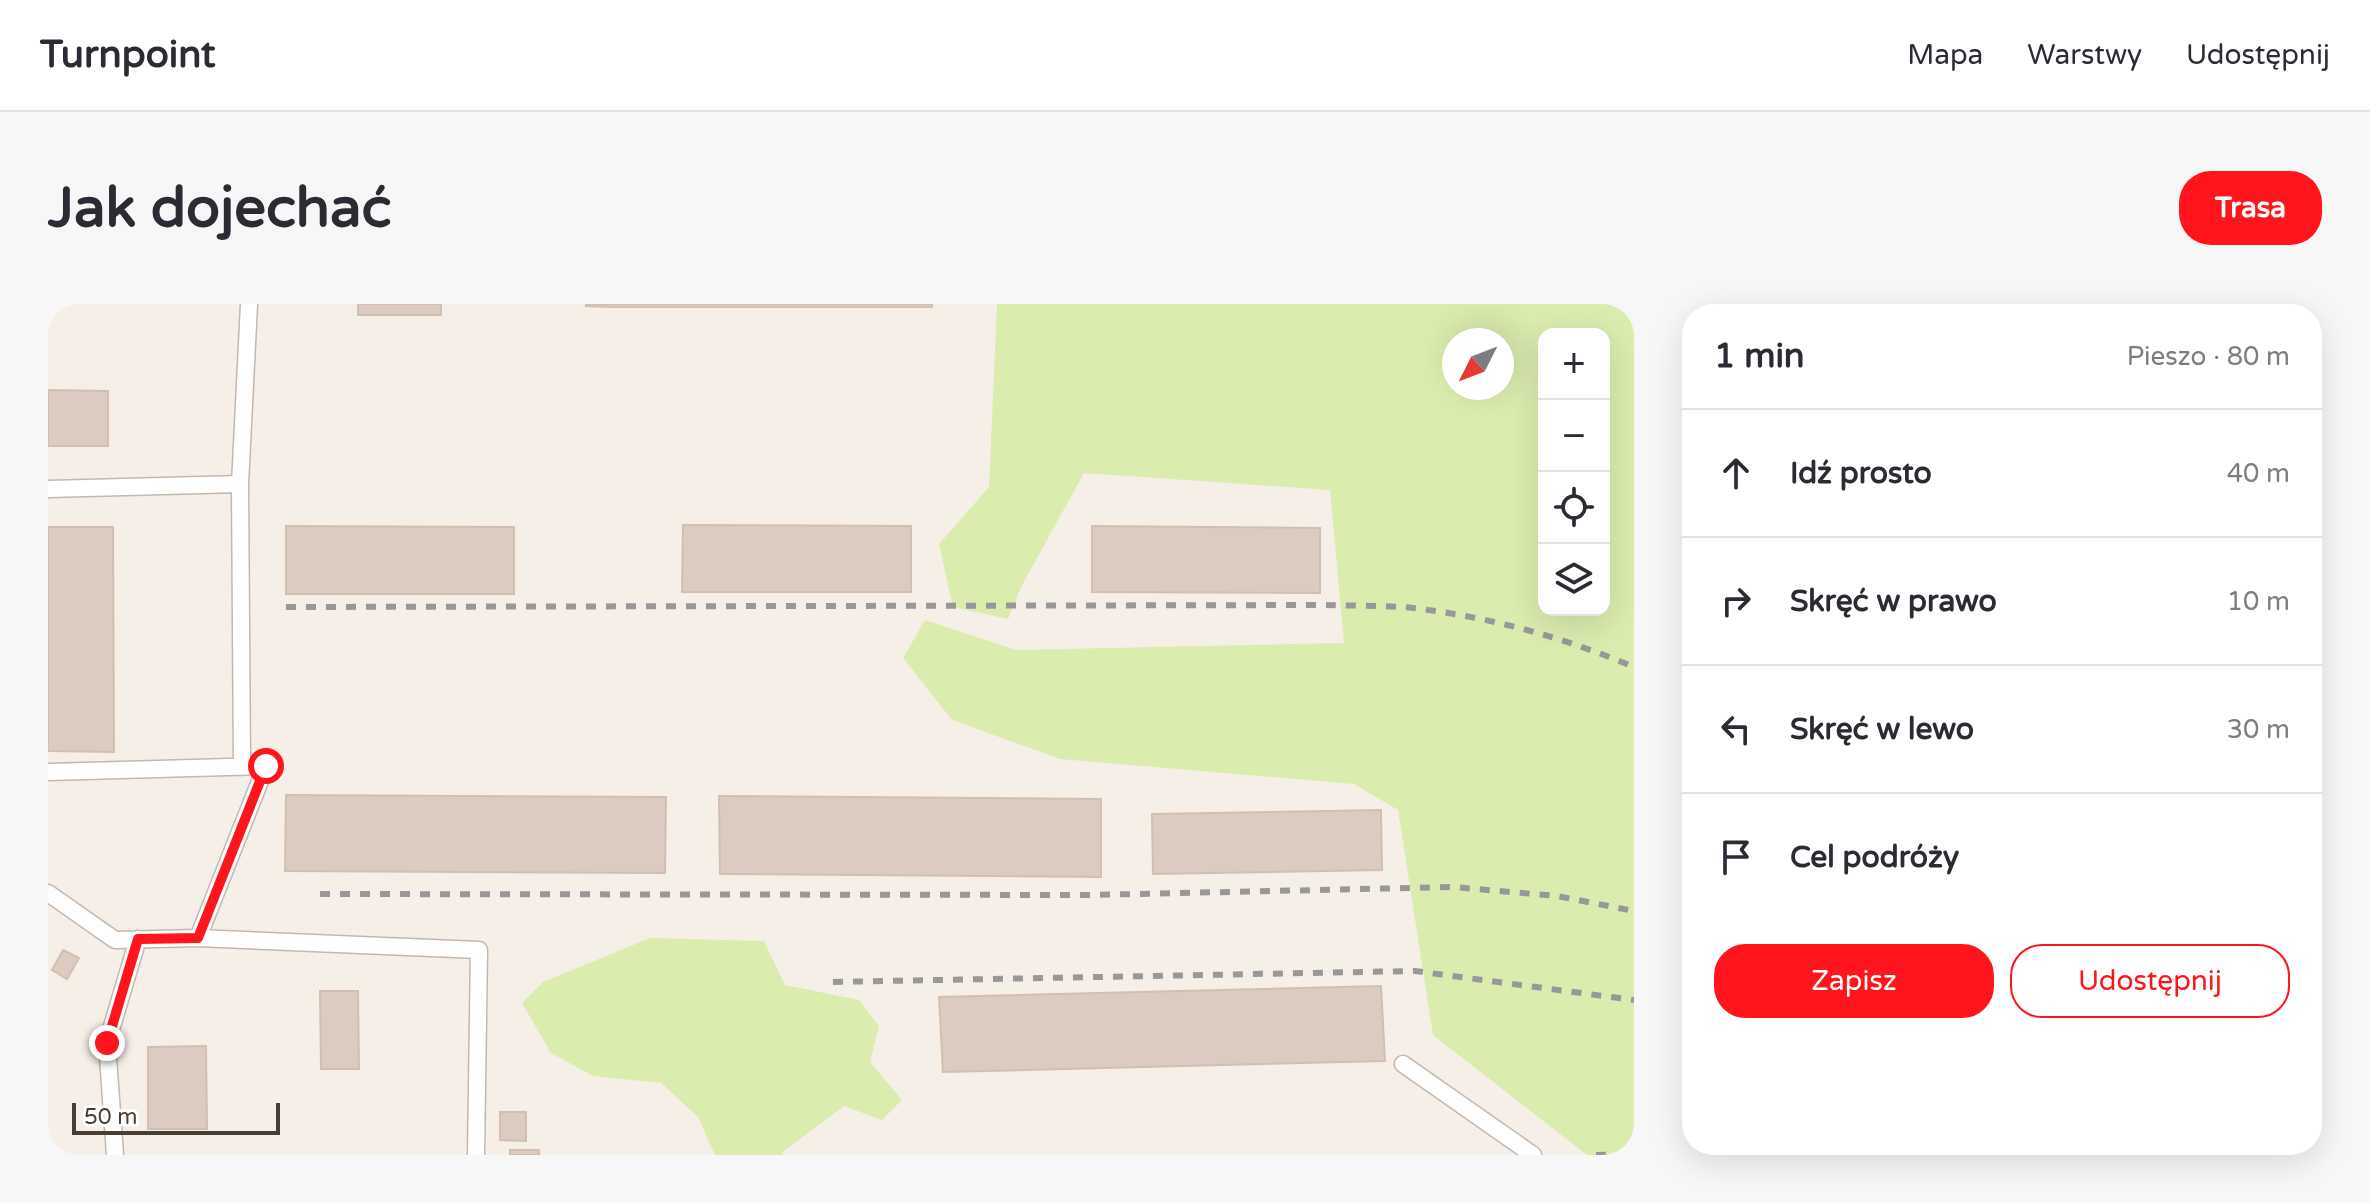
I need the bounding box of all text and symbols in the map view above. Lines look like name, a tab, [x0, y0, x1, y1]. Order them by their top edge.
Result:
text: Turnpoint	[40, 32, 215, 78]
text: Mapa	[1907, 38, 1983, 72]
text: Warstwy	[2027, 38, 2142, 72]
text: Udostępnij	[2186, 38, 2330, 72]
button: Trasa	[2179, 171, 2322, 245]
text: Jak dojechać	[48, 175, 391, 242]
north arrow	[1442, 328, 1514, 400]
map controls	[1538, 328, 1610, 616]
button: +	[1538, 328, 1610, 400]
text: 1 min	[1714, 336, 1805, 377]
text: Pieszo · 80 m	[2127, 341, 2290, 372]
button: −	[1538, 400, 1610, 472]
icon: ahead	[1714, 451, 1758, 495]
text: Idź prosto	[1790, 455, 1932, 492]
text: 40 m	[2227, 458, 2290, 489]
button: locate	[1538, 472, 1610, 544]
button: layers	[1538, 544, 1610, 616]
icon: right	[1714, 579, 1758, 623]
text: Skręć w prawo	[1790, 583, 1997, 620]
text: 10 m	[2227, 586, 2290, 617]
icon: left	[1714, 707, 1758, 751]
text: Skręć w lewo	[1790, 711, 1974, 748]
text: 30 m	[2227, 714, 2290, 745]
route start	[248, 748, 284, 784]
icon: arrive	[1714, 835, 1758, 879]
text: Cel podróży	[1790, 839, 1959, 876]
button: Zapisz	[1714, 944, 1994, 1018]
button: Udostępnij	[2010, 944, 2290, 1018]
route end	[89, 1025, 125, 1061]
scale bar	[72, 1099, 280, 1135]
text: 50 m	[84, 1104, 138, 1130]

